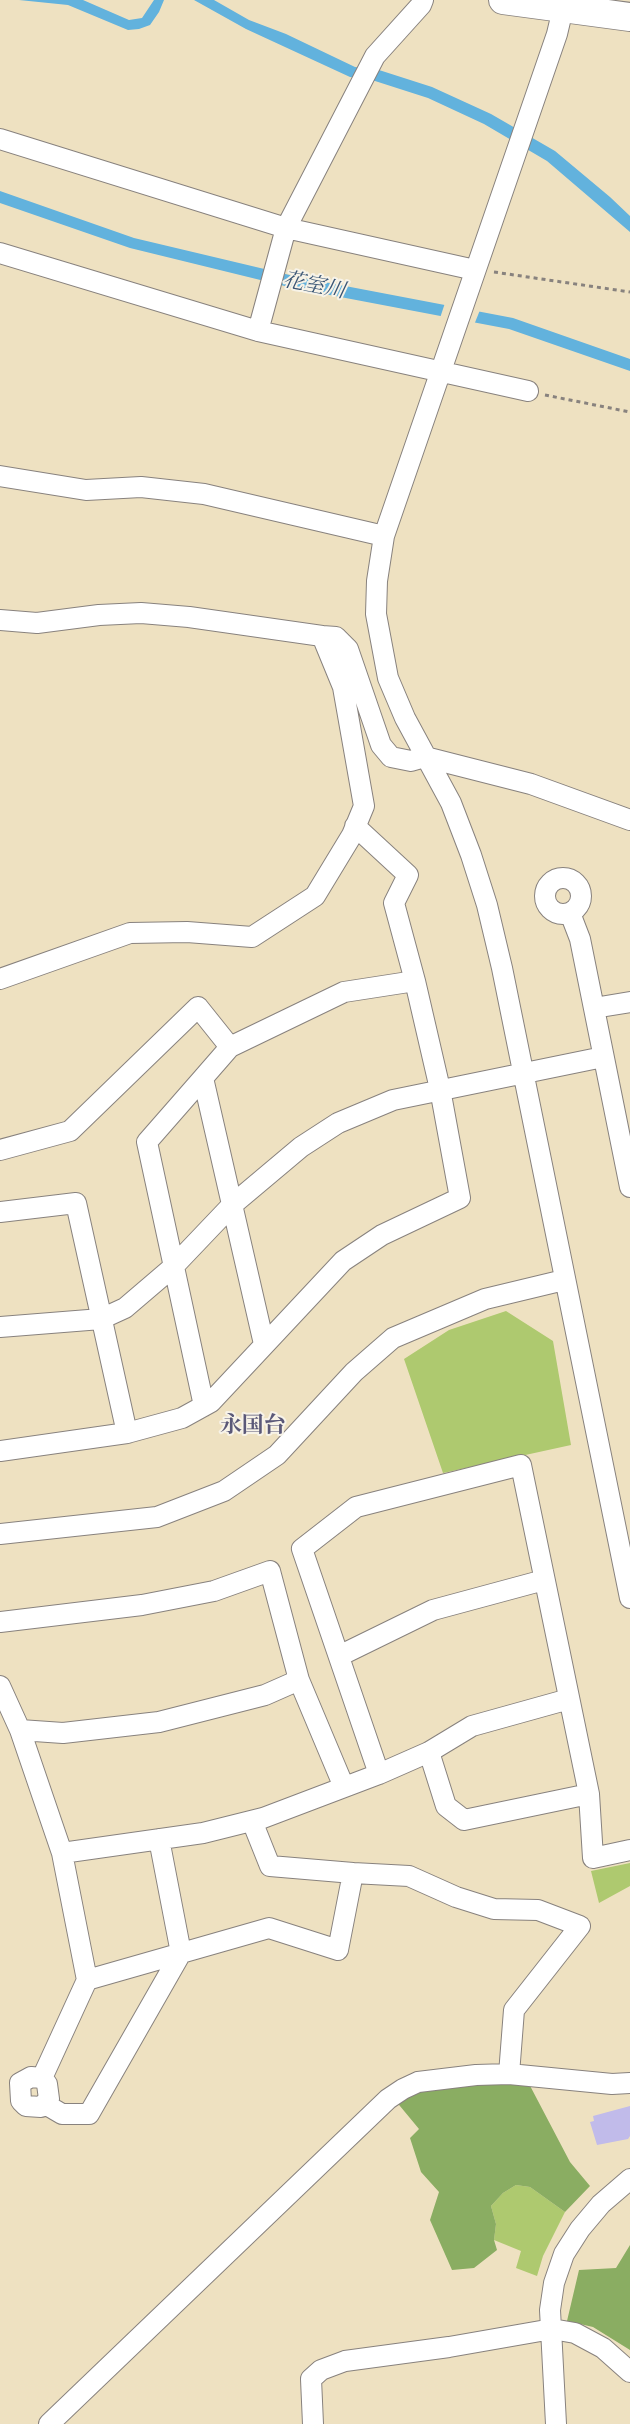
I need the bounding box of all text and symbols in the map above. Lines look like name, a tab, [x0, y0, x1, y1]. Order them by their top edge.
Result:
water label: 花室川	[281, 268, 347, 304]
district label: 永国台	[220, 1413, 286, 1439]

